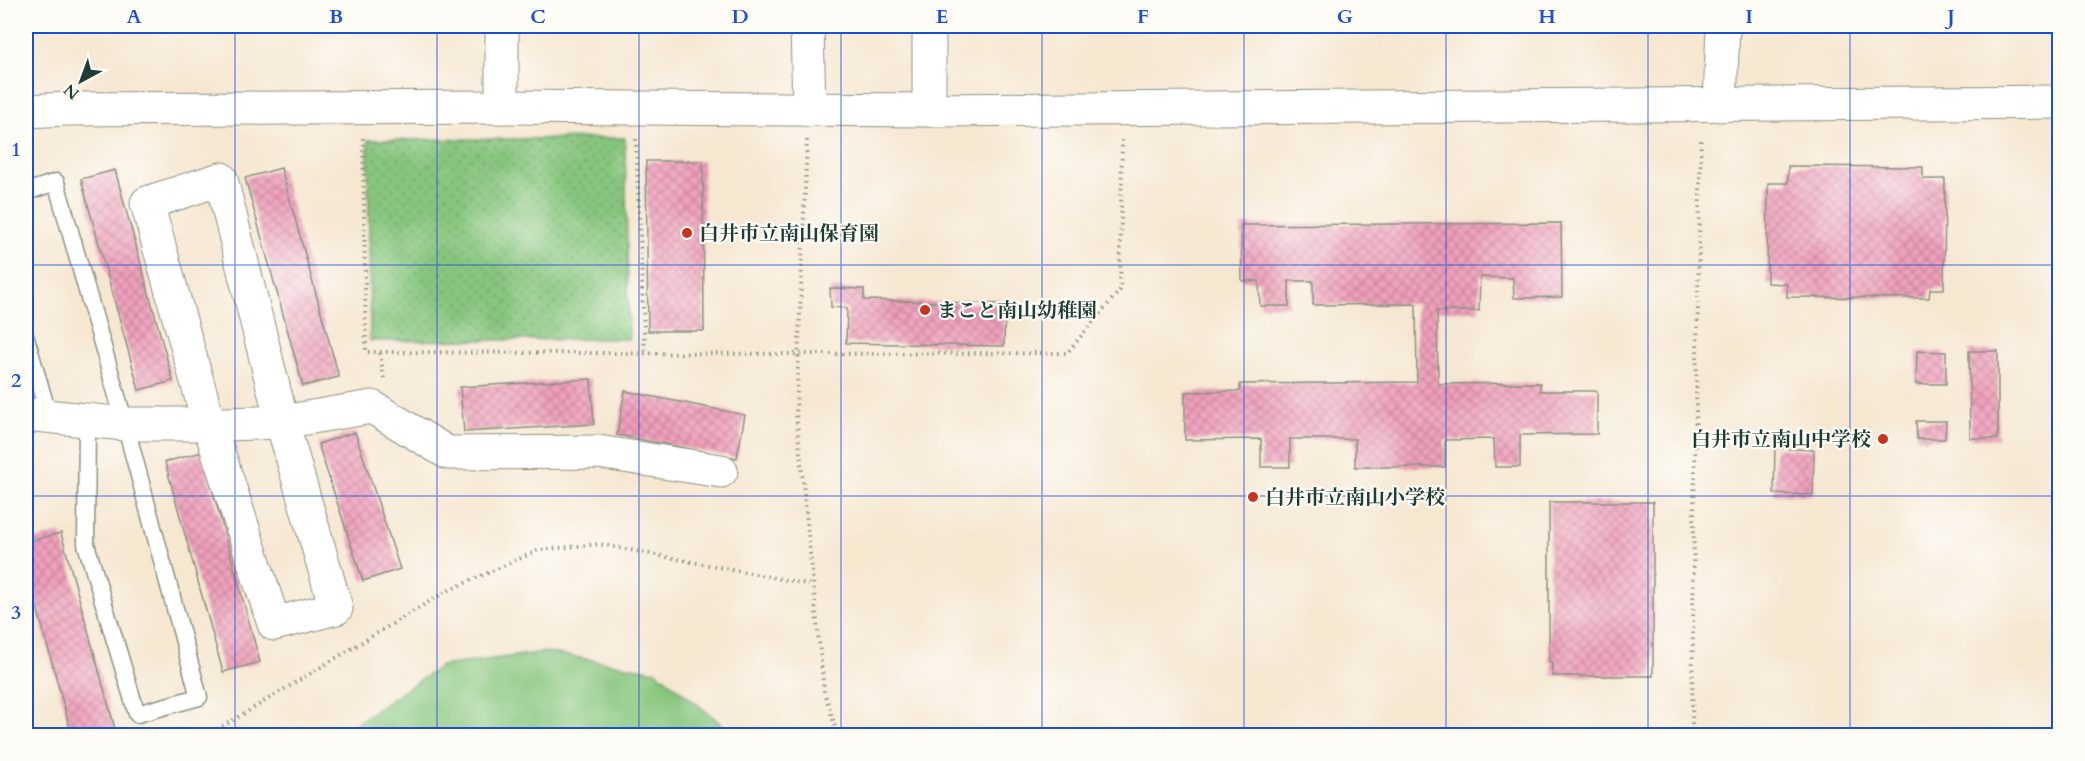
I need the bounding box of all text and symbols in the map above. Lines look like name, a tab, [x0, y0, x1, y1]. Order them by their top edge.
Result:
text: A	[126, 3, 142, 30]
text: B	[329, 3, 343, 30]
text: C	[530, 3, 546, 30]
text: D	[731, 3, 749, 30]
text: E	[936, 3, 948, 30]
text: F	[1137, 3, 1149, 30]
text: G	[1337, 3, 1353, 30]
text: H	[1538, 3, 1556, 30]
text: I	[1745, 3, 1753, 30]
text: J	[1944, 3, 1955, 30]
north arrow	[51, 51, 111, 111]
text: N	[59, 79, 84, 104]
text: 1	[11, 136, 21, 163]
place label: 白井市立南山保育園	[699, 220, 879, 247]
marker: 白井市立南山保育園	[680, 226, 694, 240]
place label: まこと南山幼稚園	[937, 297, 1097, 324]
marker: まこと南山幼稚園	[918, 303, 932, 317]
text: 2	[11, 367, 21, 394]
place label: 白井市立南山中学校	[1691, 426, 1871, 453]
marker: 白井市立南山中学校	[1876, 432, 1890, 446]
place label: 白井市立南山小学校	[1265, 484, 1445, 511]
marker: 白井市立南山小学校	[1246, 490, 1260, 504]
text: 3	[11, 599, 21, 626]

